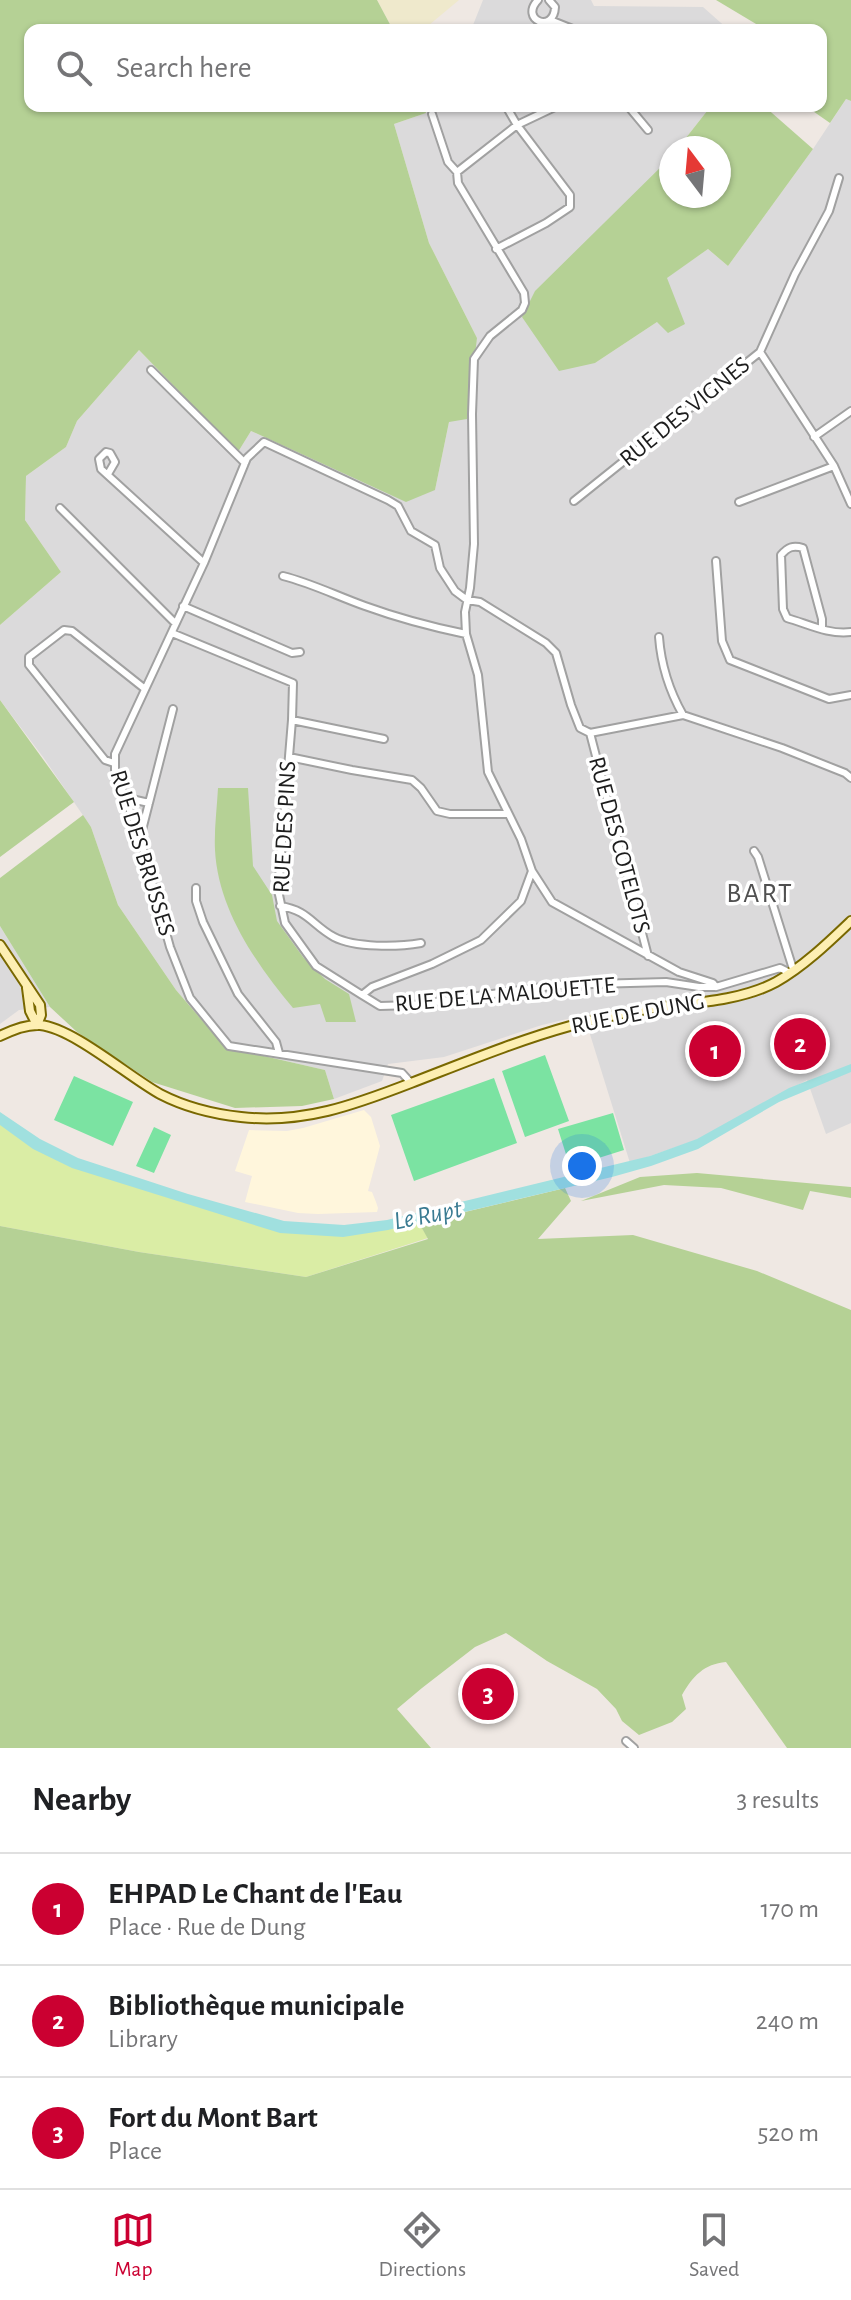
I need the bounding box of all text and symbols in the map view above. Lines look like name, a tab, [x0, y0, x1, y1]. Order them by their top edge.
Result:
search box	[24, 24, 827, 112]
icon: search	[52, 46, 96, 90]
text: Search here	[116, 53, 252, 83]
north arrow	[659, 136, 731, 208]
street label: RUE DES VIGNES	[616, 353, 754, 471]
street label: RUE DES COTELOTS	[584, 754, 654, 936]
street label: RUE DES PINS	[270, 760, 300, 894]
street label: RUE DES BRUSSES	[105, 767, 179, 939]
district label: BART	[726, 880, 794, 908]
street label: RUE DE LA MALOUETTE	[394, 973, 617, 1017]
street label: RUE DE DUNG	[569, 989, 707, 1039]
pin: 2	[774, 1014, 826, 1074]
pin: 1	[689, 1021, 741, 1081]
your location	[562, 1146, 602, 1186]
water label: Le Rupt	[392, 1196, 465, 1234]
pin: 3	[462, 1664, 514, 1724]
text: Nearby	[32, 1783, 131, 1817]
text: 3 results	[736, 1787, 819, 1813]
text: EHPAD Le Chant de l'Eau	[108, 1879, 402, 1909]
text: 1	[53, 1896, 63, 1922]
text: 170 m	[760, 1896, 819, 1922]
text: Place · Rue de Dung	[108, 1914, 306, 1940]
text: Bibliothèque municipale	[108, 1991, 404, 2021]
text: 2	[52, 2008, 64, 2034]
text: 240 m	[756, 2008, 819, 2034]
text: Library	[108, 2026, 178, 2052]
text: Fort du Mont Bart	[108, 2103, 318, 2133]
text: 3	[52, 2120, 64, 2146]
text: 520 m	[757, 2120, 819, 2146]
text: Place	[108, 2138, 162, 2164]
tab: Map	[111, 2208, 155, 2282]
tab: Directions	[378, 2208, 466, 2282]
tab: Saved	[689, 2208, 739, 2282]

